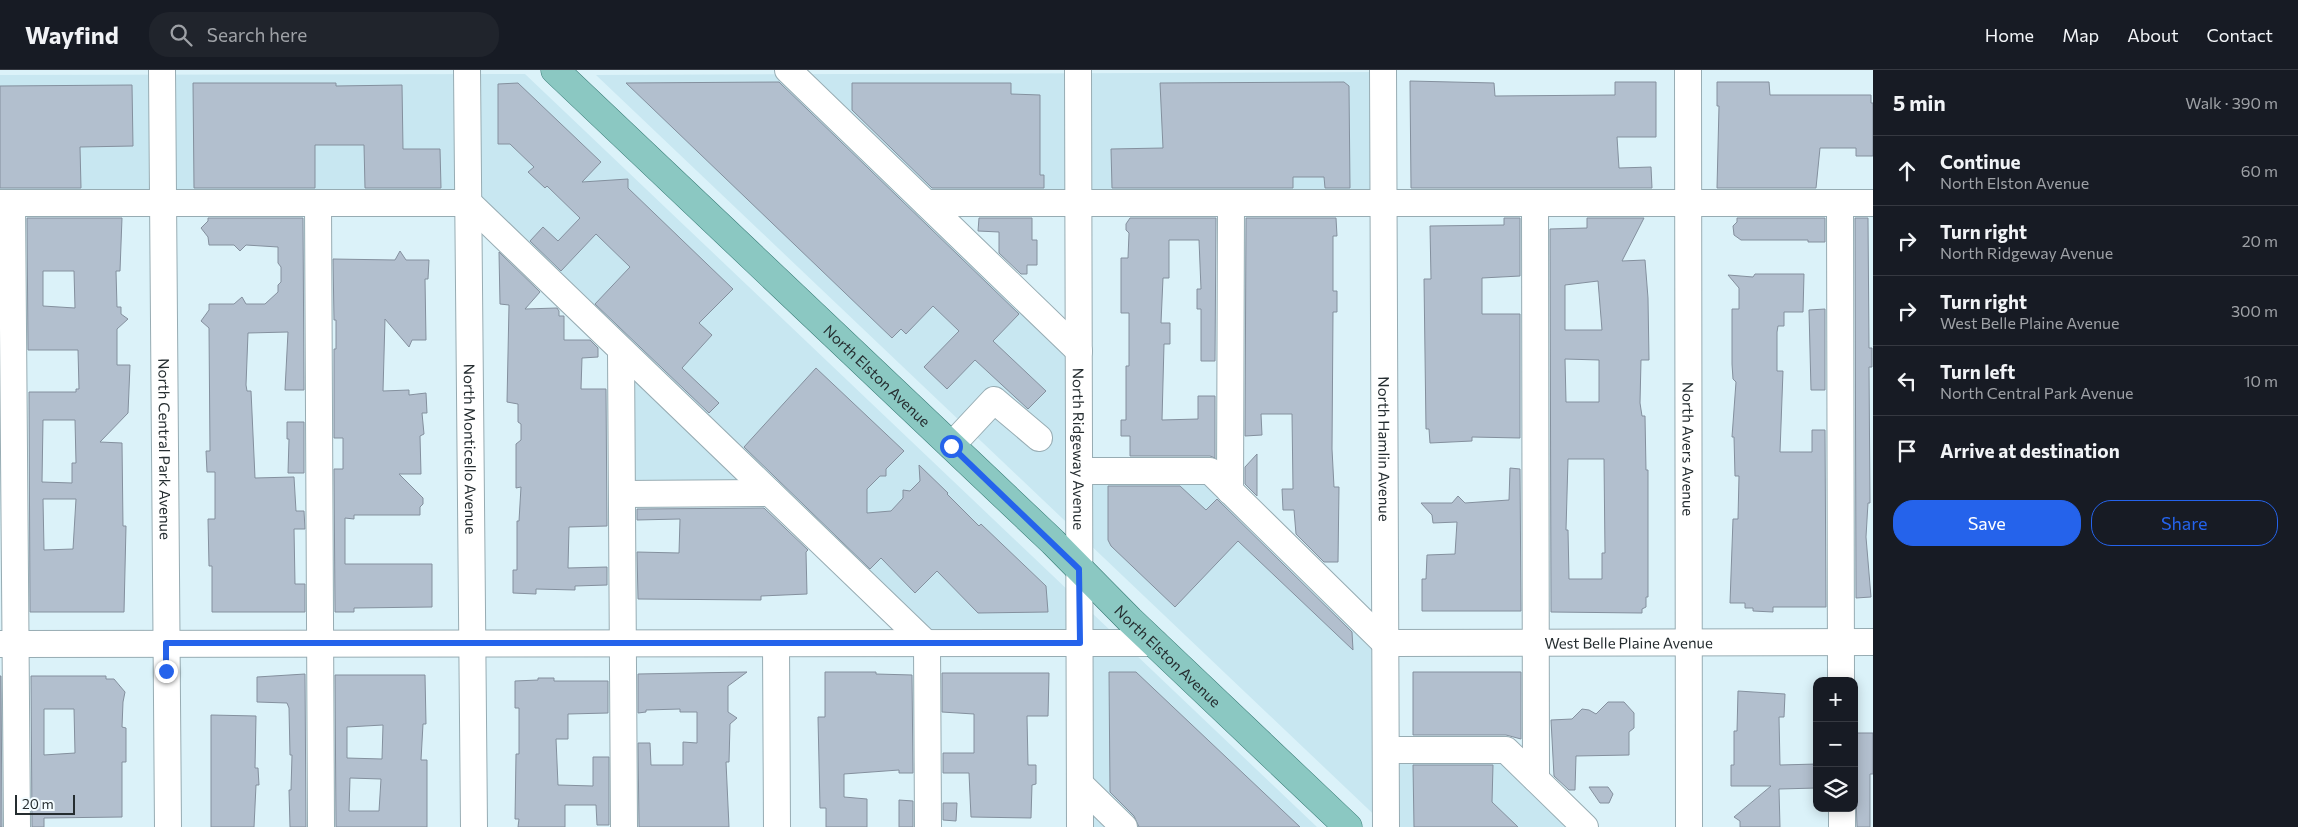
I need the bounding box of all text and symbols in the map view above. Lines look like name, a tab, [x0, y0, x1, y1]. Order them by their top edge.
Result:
search box	[149, 12, 499, 57]
text: Wayfind	[25, 20, 119, 49]
icon: search	[167, 21, 195, 49]
text: Search here	[207, 23, 307, 46]
text: Home	[1985, 24, 2034, 46]
text: Map	[2062, 24, 2099, 46]
text: About	[2127, 24, 2179, 46]
text: Contact	[2207, 24, 2273, 46]
text: 5 min	[1893, 90, 1946, 115]
text: Walk · 390 m	[2185, 93, 2278, 112]
text: Continue	[1940, 150, 2020, 173]
icon: ahead	[1893, 157, 1921, 185]
text: 60 m	[2241, 161, 2278, 180]
text: North Elston Avenue	[1940, 173, 2089, 192]
text: Turn right	[1940, 220, 2027, 243]
icon: right	[1893, 227, 1921, 255]
text: 20 m	[2242, 231, 2278, 250]
text: North Ridgeway Avenue	[1940, 243, 2113, 262]
text: Turn right	[1940, 290, 2027, 313]
icon: right	[1893, 297, 1921, 325]
text: 300 m	[2231, 301, 2278, 320]
text: West Belle Plaine Avenue	[1940, 313, 2120, 332]
street label: North Elston Avenue	[820, 321, 934, 430]
street label: North Central Park Avenue	[155, 358, 175, 540]
text: Turn left	[1940, 360, 2015, 383]
street label: North Monticello Avenue	[461, 364, 480, 535]
icon: left	[1893, 367, 1921, 395]
street label: North Ridgeway Avenue	[1070, 368, 1088, 530]
text: 10 m	[2244, 371, 2278, 390]
street label: North Hamlin Avenue	[1375, 376, 1394, 522]
street label: North Avers Avenue	[1679, 382, 1698, 516]
text: North Central Park Avenue	[1940, 383, 2134, 402]
route start	[940, 435, 963, 458]
icon: arrive	[1893, 437, 1921, 465]
text: Arrive at destination	[1940, 439, 2120, 462]
button: Save	[1893, 500, 2081, 546]
button: Share	[2091, 500, 2278, 546]
street label: North Elston Avenue	[1111, 601, 1225, 711]
street label: West Belle Plaine Avenue	[1544, 633, 1713, 652]
route end	[155, 660, 178, 683]
map controls	[1813, 677, 1858, 812]
button: +	[1813, 677, 1858, 722]
button: −	[1813, 722, 1858, 767]
button: layers	[1813, 767, 1858, 812]
scale bar	[15, 792, 75, 815]
text: 20 m	[22, 795, 54, 812]

